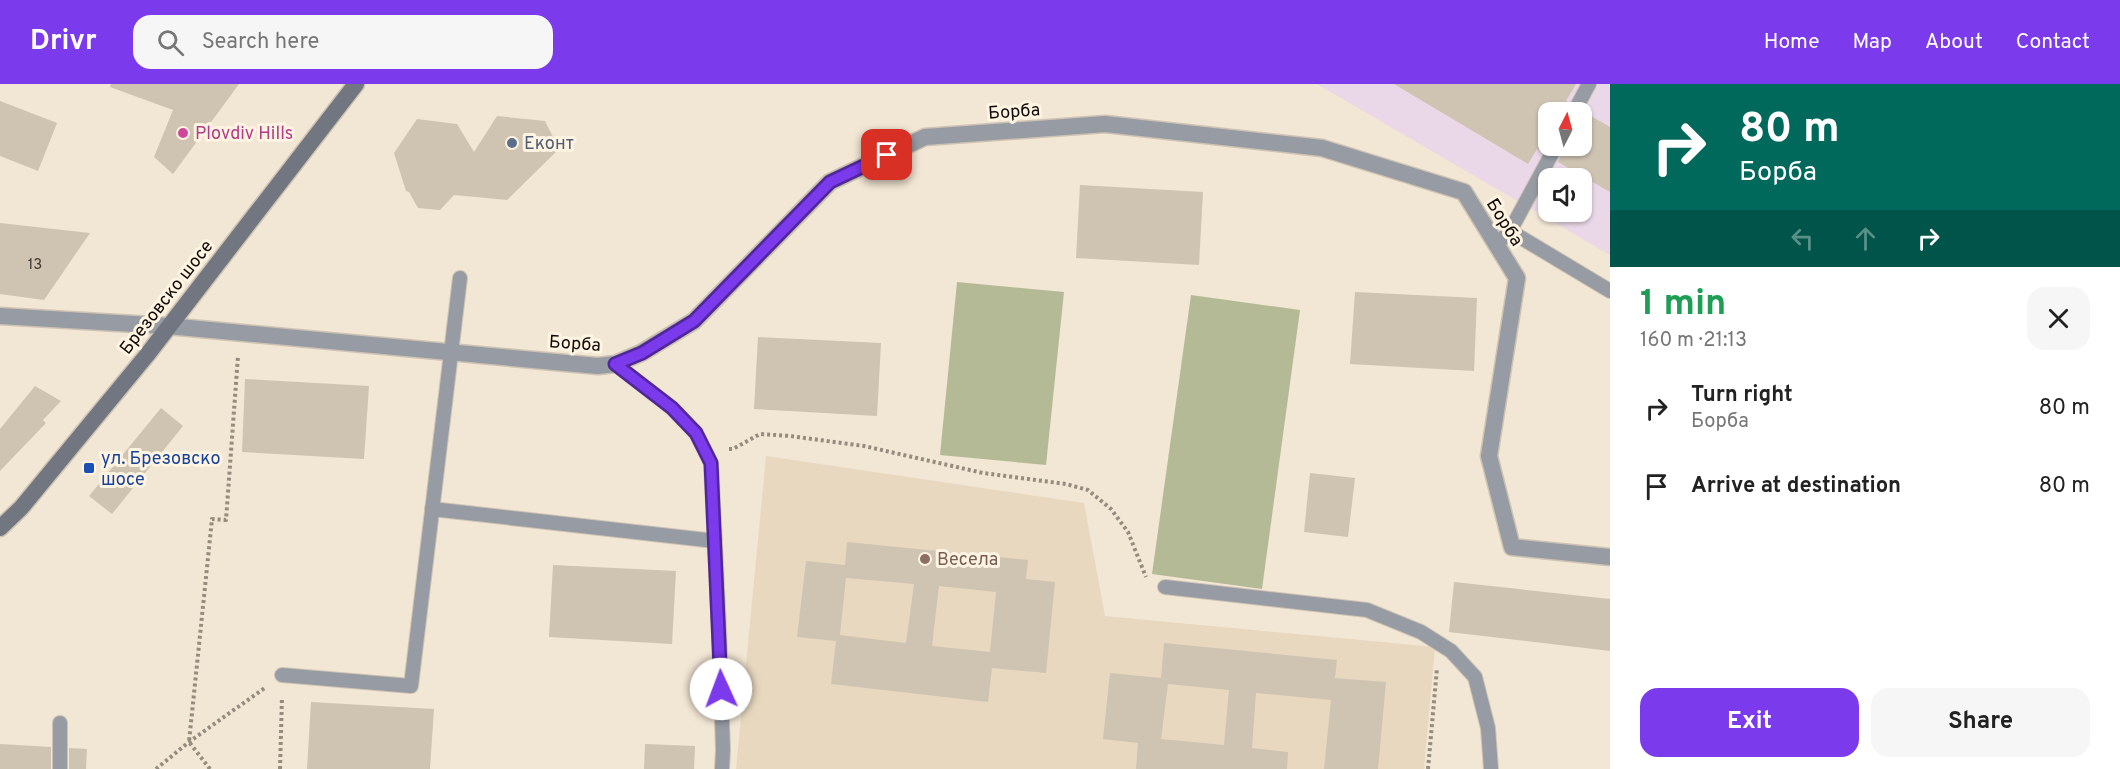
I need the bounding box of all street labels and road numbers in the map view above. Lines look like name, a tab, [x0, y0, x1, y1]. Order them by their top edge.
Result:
street label: Борба	[987, 99, 1041, 126]
street label: Борба	[1480, 195, 1527, 251]
street label: Брезовско шосе	[115, 236, 219, 360]
street label: Борба	[548, 331, 602, 358]

